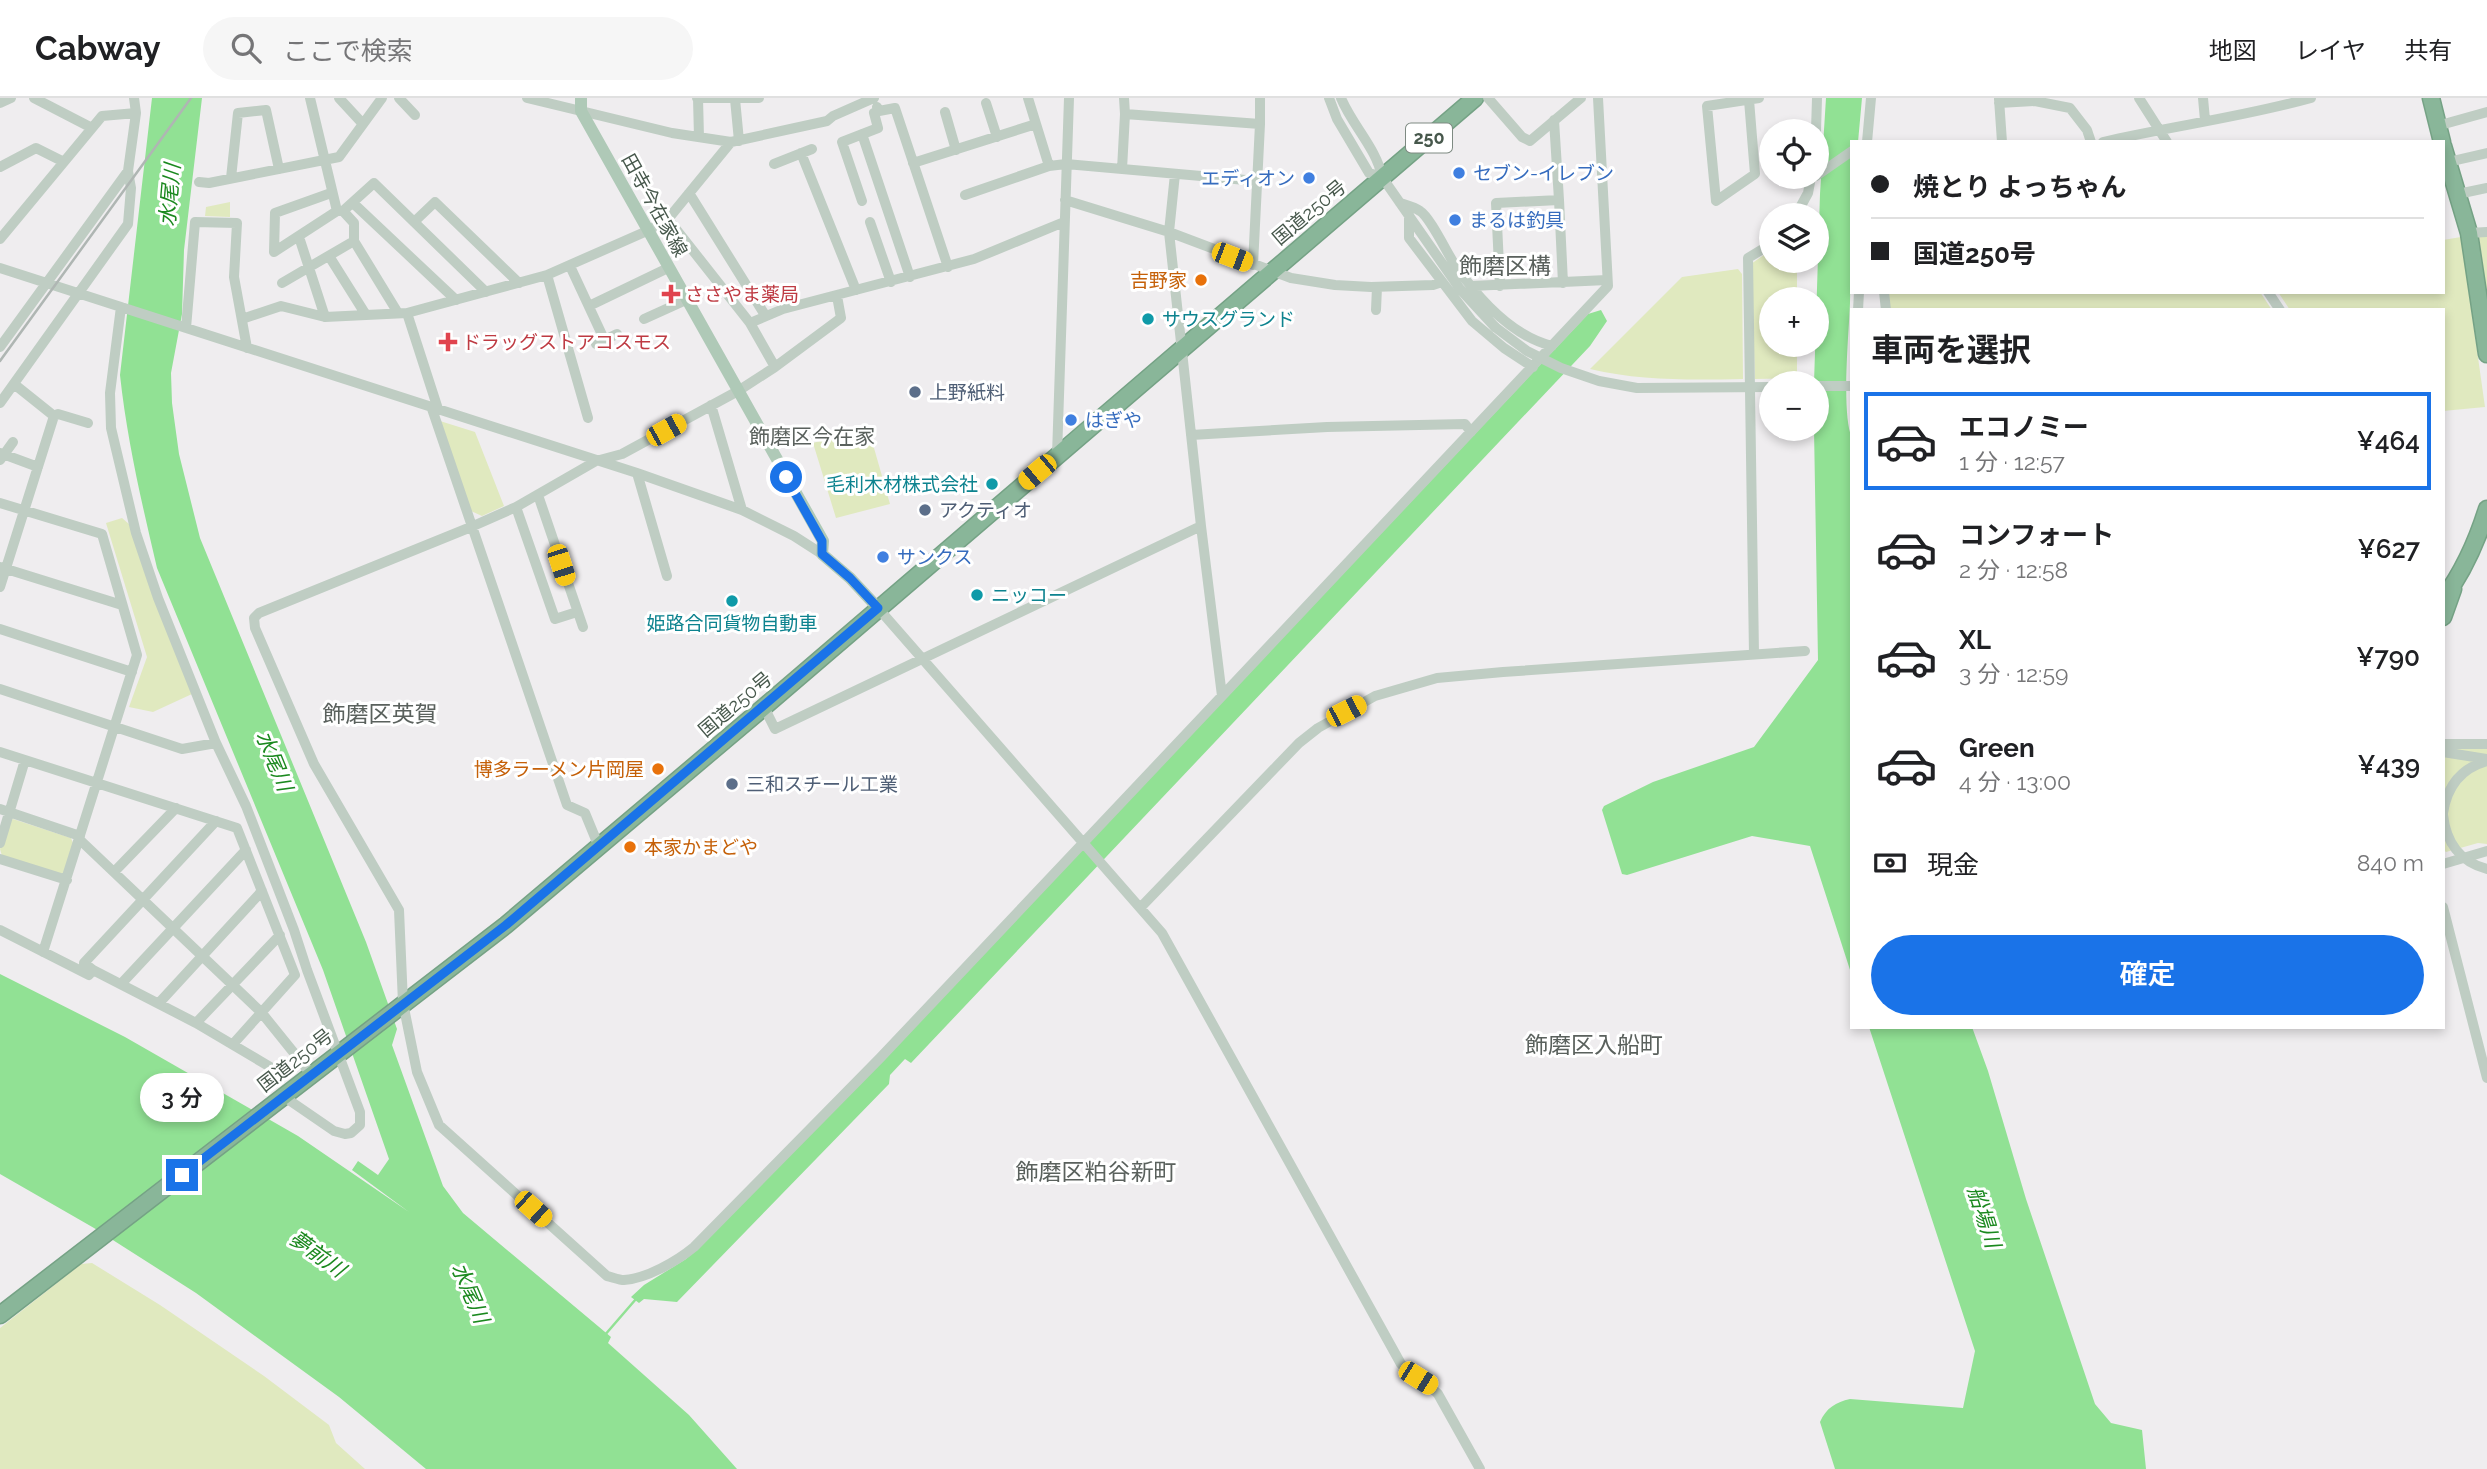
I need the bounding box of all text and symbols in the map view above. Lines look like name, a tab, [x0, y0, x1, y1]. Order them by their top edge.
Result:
search box	[203, 17, 693, 80]
text: Cabway	[35, 29, 161, 68]
icon: search	[227, 29, 265, 67]
text: ここで検索	[283, 36, 413, 66]
text: 地図	[2209, 36, 2257, 65]
text: レイヤ	[2295, 36, 2366, 65]
text: 共有	[2404, 36, 2452, 65]
map controls	[1759, 119, 1829, 441]
button: locate	[1759, 119, 1829, 189]
road number: 250	[1406, 124, 1452, 153]
street label: 田寺今在家線	[618, 150, 692, 260]
water label: 水尾川	[154, 160, 185, 227]
place label: セブン-イレブン	[1473, 162, 1614, 184]
marker: セブン-イレブン	[1451, 165, 1467, 181]
place label: エディオン	[1201, 167, 1295, 189]
marker: エディオン	[1301, 170, 1317, 186]
text: 焼とり よっちゃん	[1913, 172, 2126, 202]
street label: 国道250号	[1268, 175, 1350, 249]
button: layers	[1759, 203, 1829, 273]
place label: まるは釣具	[1469, 209, 1564, 231]
marker: まるは釣具	[1447, 212, 1463, 228]
text: 国道250号	[1913, 239, 2036, 269]
car	[1209, 240, 1256, 274]
district label: 飾磨区構	[1459, 252, 1551, 279]
place label: 吉野家	[1130, 269, 1187, 291]
marker: 吉野家	[1193, 272, 1209, 288]
place label: ささやま薬局	[685, 283, 799, 305]
marker: ささやま薬局	[663, 286, 679, 302]
button: +	[1759, 287, 1829, 357]
place label: サウスグランド	[1162, 308, 1295, 330]
marker: サウスグランド	[1140, 311, 1156, 327]
place label: ドラッグストアコスモス	[462, 331, 671, 353]
text: 車両を選択	[1871, 331, 2031, 368]
marker: ドラッグストアコスモス	[440, 334, 456, 350]
button: −	[1759, 371, 1829, 441]
place label: 上野紙料	[929, 381, 1005, 403]
marker: 上野紙料	[907, 384, 923, 400]
place label: はぎや	[1085, 409, 1142, 431]
icon: car	[1875, 410, 1938, 473]
car	[643, 411, 690, 449]
marker: はぎや	[1063, 412, 1079, 428]
text: エコノミー	[1959, 412, 2089, 442]
district label: 飾磨区今在家	[749, 424, 875, 449]
text: ¥464	[2357, 426, 2420, 456]
text: 1 分 · 12:57	[1959, 448, 2065, 475]
car	[1015, 450, 1060, 494]
route start	[770, 461, 802, 493]
place label: 毛利木材株式会社	[826, 473, 978, 495]
marker: 毛利木材株式会社	[984, 476, 1000, 492]
place label: アクティオ	[939, 499, 1032, 521]
marker: アクティオ	[917, 502, 933, 518]
icon: car	[1875, 518, 1938, 581]
text: コンフォート	[1959, 520, 2114, 550]
text: ¥627	[2358, 534, 2420, 564]
car	[545, 542, 578, 588]
place label: サンクス	[897, 546, 972, 568]
marker: サンクス	[875, 549, 891, 565]
text: 2 分 · 12:58	[1959, 556, 2068, 583]
place label: ニッコー	[991, 584, 1067, 606]
marker: ニッコー	[969, 587, 985, 603]
marker: 姫路合同貨物自動車	[724, 593, 740, 609]
place label: 姫路合同貨物自動車	[646, 612, 818, 634]
text: XL	[1959, 625, 1991, 655]
icon: car	[1875, 626, 1938, 689]
text: ¥790	[2356, 642, 2420, 672]
text: 3 分 · 12:59	[1959, 660, 2068, 687]
street label: 国道250号	[694, 667, 776, 741]
car	[1323, 692, 1370, 730]
district label: 飾磨区英賀	[323, 700, 438, 727]
water label: 水尾川	[251, 727, 299, 797]
text: Green	[1959, 733, 2035, 763]
icon: car	[1875, 734, 1938, 797]
text: ¥439	[2358, 750, 2420, 780]
place label: 博多ラーメン片岡屋	[474, 758, 644, 780]
marker: 博多ラーメン片岡屋	[650, 761, 666, 777]
text: 4 分 · 13:00	[1959, 768, 2071, 795]
place label: 三和スチール工業	[746, 773, 898, 795]
marker: 三和スチール工業	[724, 776, 740, 792]
place label: 本家かまどや	[644, 836, 758, 858]
marker: 本家かまどや	[622, 839, 638, 855]
icon: cash	[1871, 844, 1909, 882]
text: 840 m	[2357, 849, 2424, 876]
text: 現金	[1927, 850, 1979, 880]
button: 確定	[1871, 935, 2424, 1015]
street label: 国道250号	[253, 1024, 337, 1096]
district label: 飾磨区入船町	[1525, 1031, 1663, 1058]
callout: 3 分	[140, 1074, 224, 1122]
text: 3 分	[161, 1084, 203, 1111]
district label: 飾磨区粕谷新町	[1016, 1158, 1177, 1185]
route end	[166, 1159, 198, 1191]
water label: 船場川	[1963, 1183, 2007, 1253]
car	[511, 1187, 556, 1231]
water label: 夢前川	[284, 1225, 352, 1283]
water label: 水尾川	[447, 1259, 495, 1329]
car	[1395, 1358, 1442, 1398]

